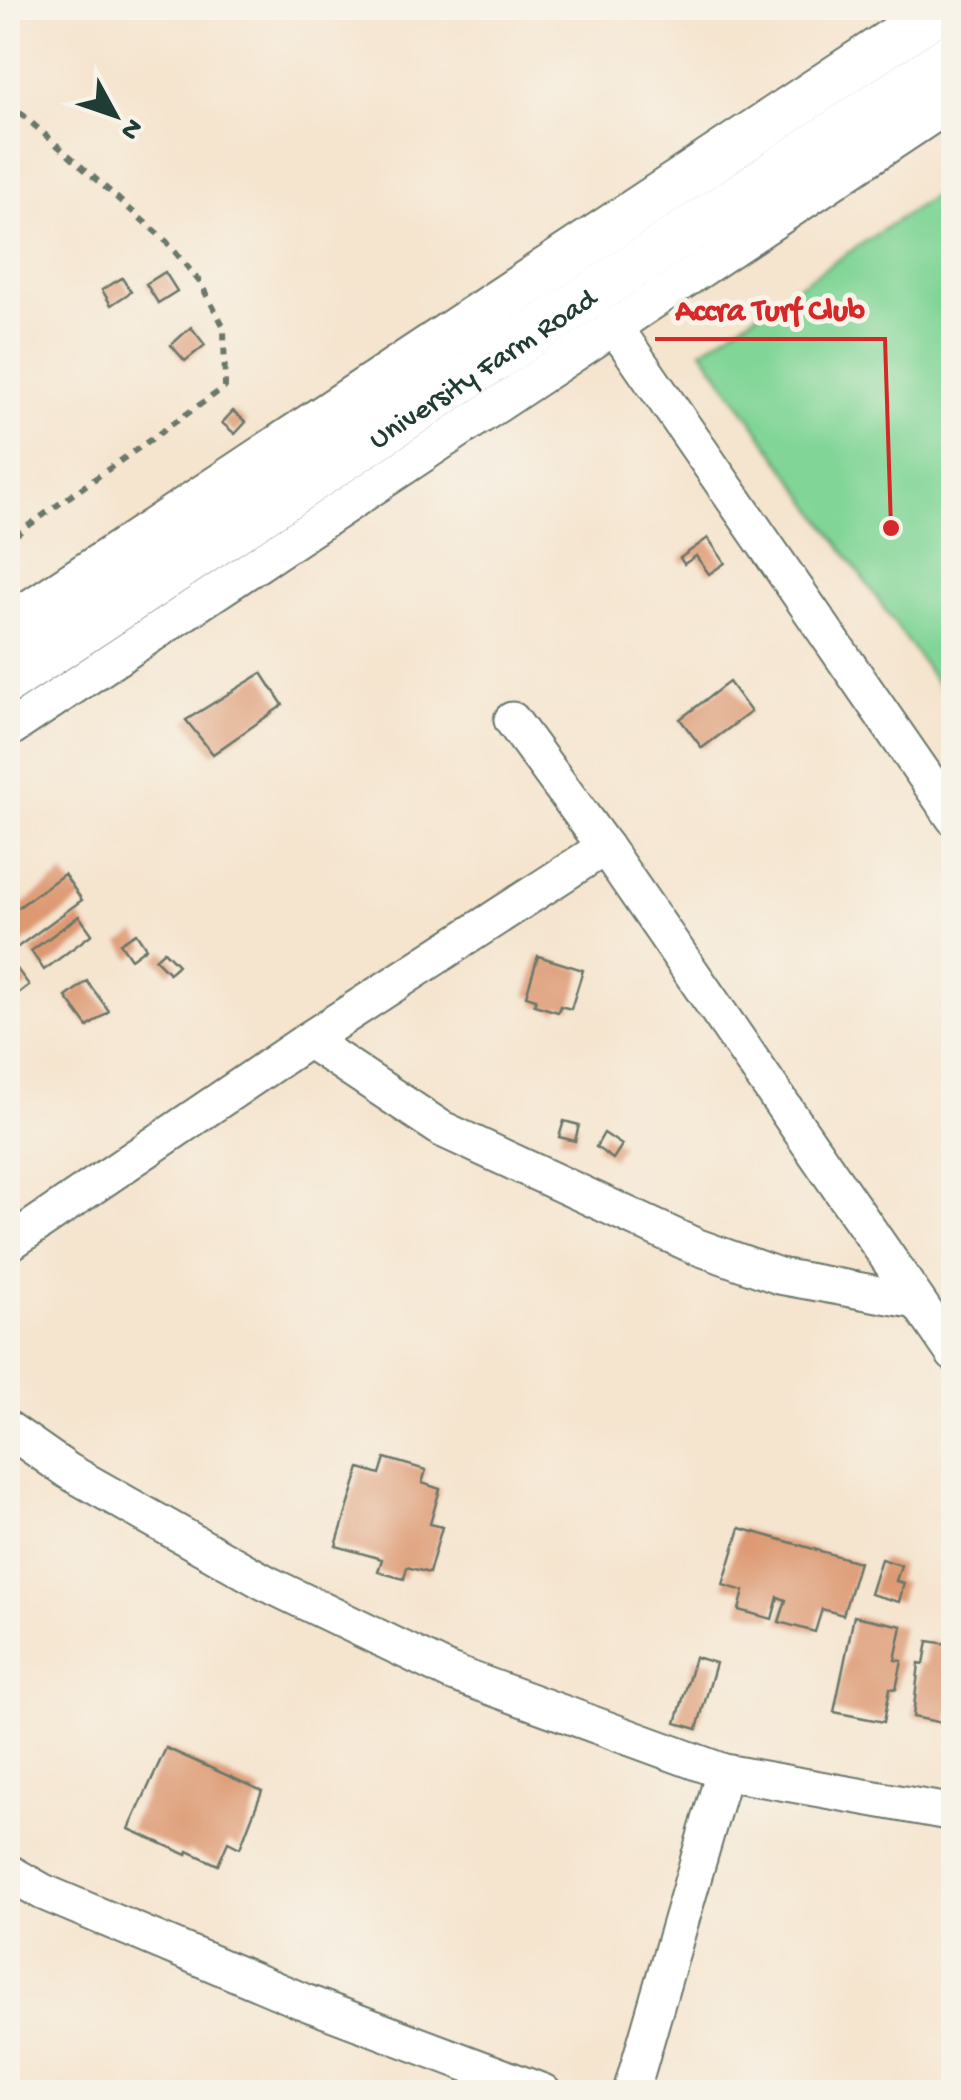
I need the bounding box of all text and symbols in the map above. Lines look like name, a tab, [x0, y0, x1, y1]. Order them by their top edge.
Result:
north arrow	[65, 65, 165, 165]
text: N	[112, 111, 149, 146]
callout: Accra Turf Club	[655, 277, 885, 339]
street label: University Farm Road	[364, 282, 606, 459]
text: Accra Turf Club	[674, 294, 865, 332]

